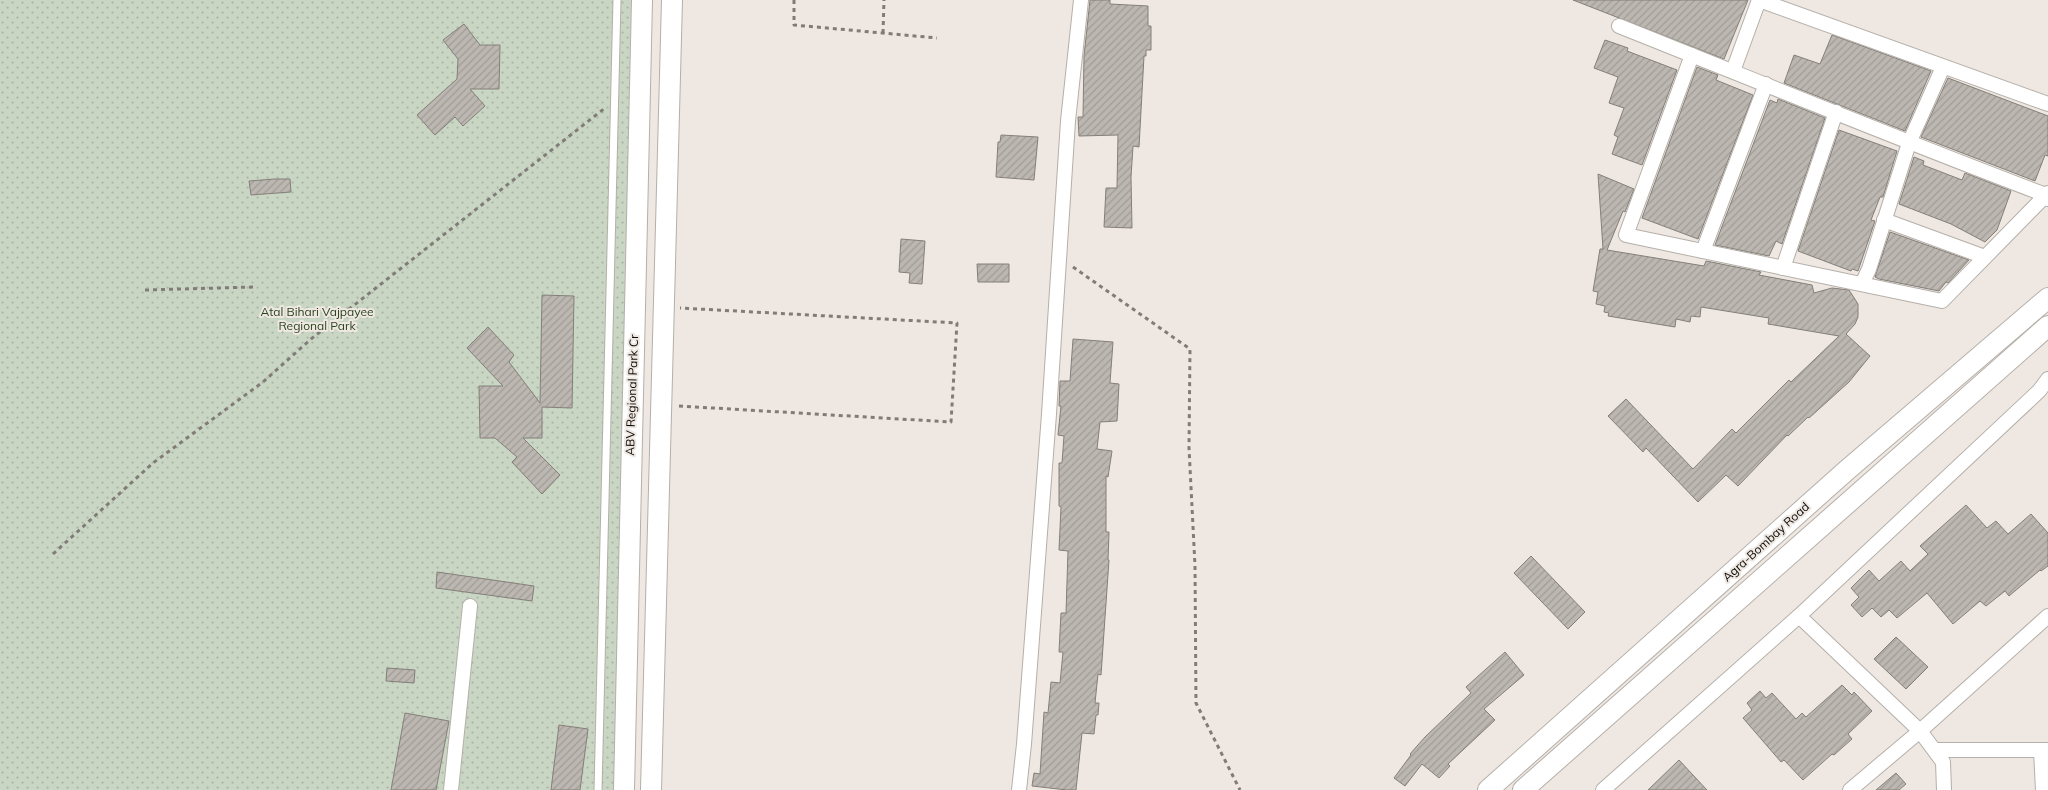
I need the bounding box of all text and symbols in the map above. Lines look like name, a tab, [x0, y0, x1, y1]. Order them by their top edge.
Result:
park label: Atal Bihari Vajpayee Regional Park	[260, 304, 374, 333]
street label: ABV Regional Park Cr	[622, 334, 641, 456]
street label: Agra-Bombay Road	[1719, 499, 1812, 584]

